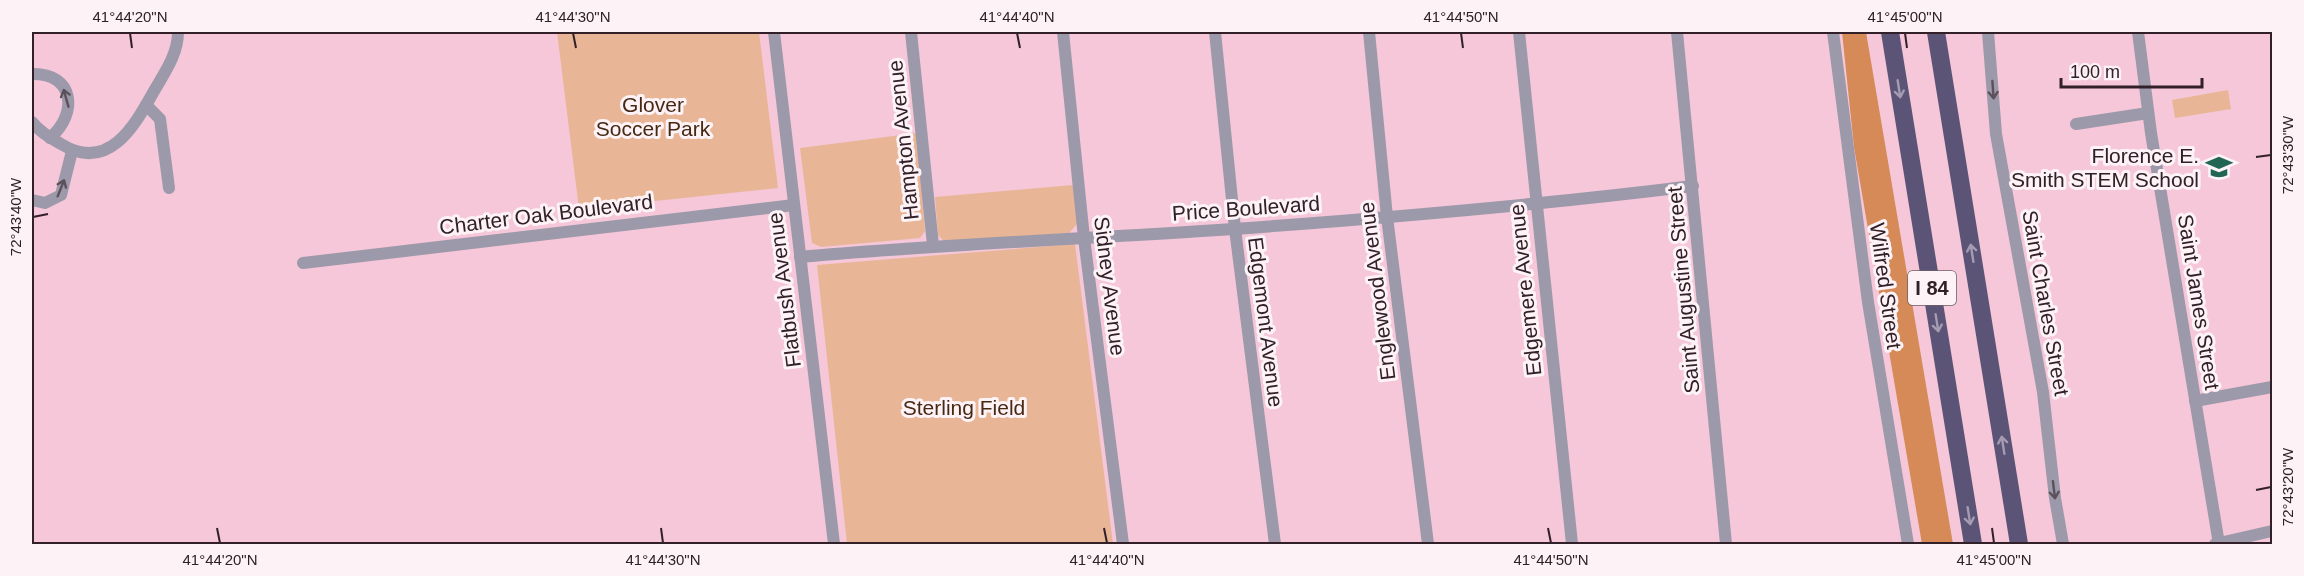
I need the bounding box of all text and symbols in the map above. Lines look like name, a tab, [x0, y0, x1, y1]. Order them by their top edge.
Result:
text: 41°44'20"N	[92, 8, 168, 25]
text: 41°44'30"N	[535, 8, 611, 25]
text: 41°44'40"N	[979, 8, 1055, 25]
text: 41°44'50"N	[1423, 8, 1499, 25]
text: 41°45'00"N	[1867, 8, 1943, 25]
scale bar	[2061, 51, 2202, 89]
street label: Hampton Avenue	[883, 59, 923, 221]
text: 100 m	[2070, 62, 2120, 82]
one-way arrow	[1894, 79, 1905, 99]
one-way arrow	[1988, 79, 1999, 99]
one-way arrow	[60, 89, 71, 108]
park label: Glover Soccer Park	[596, 93, 711, 140]
text: 72°43'30"W	[2279, 115, 2296, 194]
place label: Florence E. Smith STEM School	[2011, 144, 2199, 191]
school or university icon: Florence E. Smith STEM School	[2204, 152, 2234, 182]
text: 72°43'40"W	[7, 177, 24, 256]
one-way arrow	[57, 179, 68, 198]
street label: Saint Augustine Street	[1662, 185, 1704, 395]
street label: Charter Oak Boulevard	[438, 189, 654, 239]
street label: Price Boulevard	[1171, 191, 1321, 225]
street label: Englewood Avenue	[1355, 201, 1399, 381]
street label: Edgemere Avenue	[1505, 203, 1545, 377]
street label: Saint Charles Street	[2018, 208, 2074, 398]
street label: Flatbush Avenue	[763, 211, 805, 369]
street label: Saint James Street	[2174, 213, 2224, 392]
street label: Sidney Avenue	[1090, 215, 1130, 357]
street label: Wilfred Street	[1866, 221, 1906, 351]
street label: Edgemont Avenue	[1244, 236, 1288, 408]
one-way arrow	[1966, 243, 1977, 263]
road number: I 84	[1908, 271, 1956, 305]
one-way arrow	[1932, 313, 1943, 333]
park label: Sterling Field	[903, 396, 1025, 419]
one-way arrow	[1998, 436, 2009, 456]
text: 72°43'20"W	[2279, 447, 2296, 526]
one-way arrow	[2049, 479, 2060, 499]
one-way arrow	[1963, 505, 1974, 525]
text: 41°44'20"N	[182, 551, 258, 568]
text: 41°44'30"N	[625, 551, 701, 568]
text: 41°44'40"N	[1069, 551, 1145, 568]
text: 41°44'50"N	[1513, 551, 1589, 568]
text: 41°45'00"N	[1956, 551, 2032, 568]

